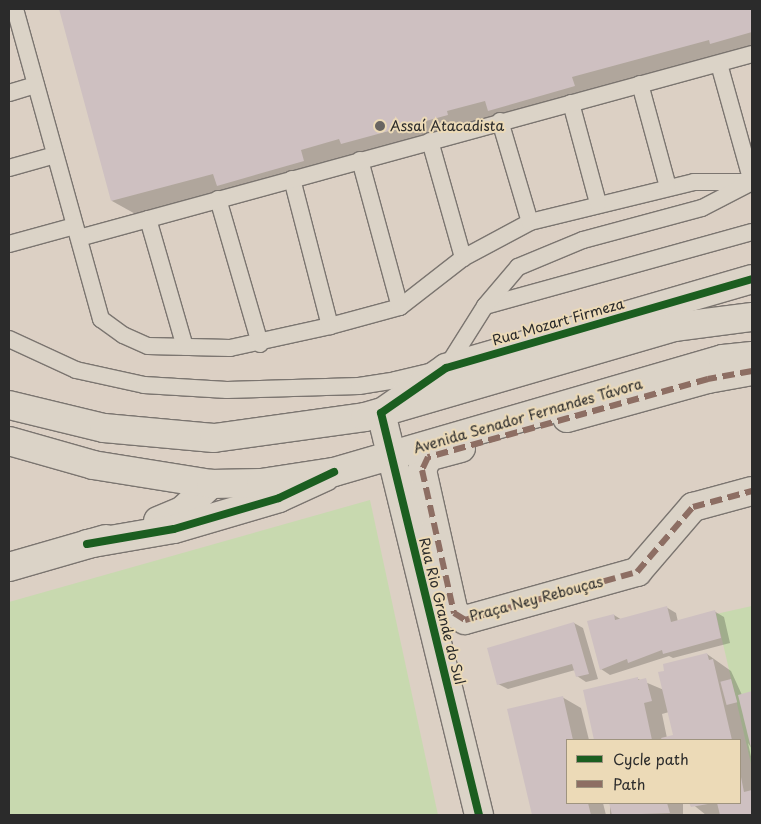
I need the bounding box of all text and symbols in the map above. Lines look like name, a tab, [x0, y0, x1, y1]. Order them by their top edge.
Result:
place label: Assaí Atacadista	[390, 118, 504, 134]
marker: Assaí Atacadista	[374, 120, 386, 132]
street label: Rua Mozart Firmeza	[490, 295, 626, 349]
street label: Avenida Senador Fernandes Távora	[411, 375, 645, 457]
street label: Rua Rio Grande do Sul	[415, 535, 469, 687]
street label: Praça Ney Rebouças	[467, 573, 605, 625]
legend	[566, 739, 741, 804]
text: Cycle path	[613, 747, 689, 770]
text: Path	[613, 772, 645, 795]

